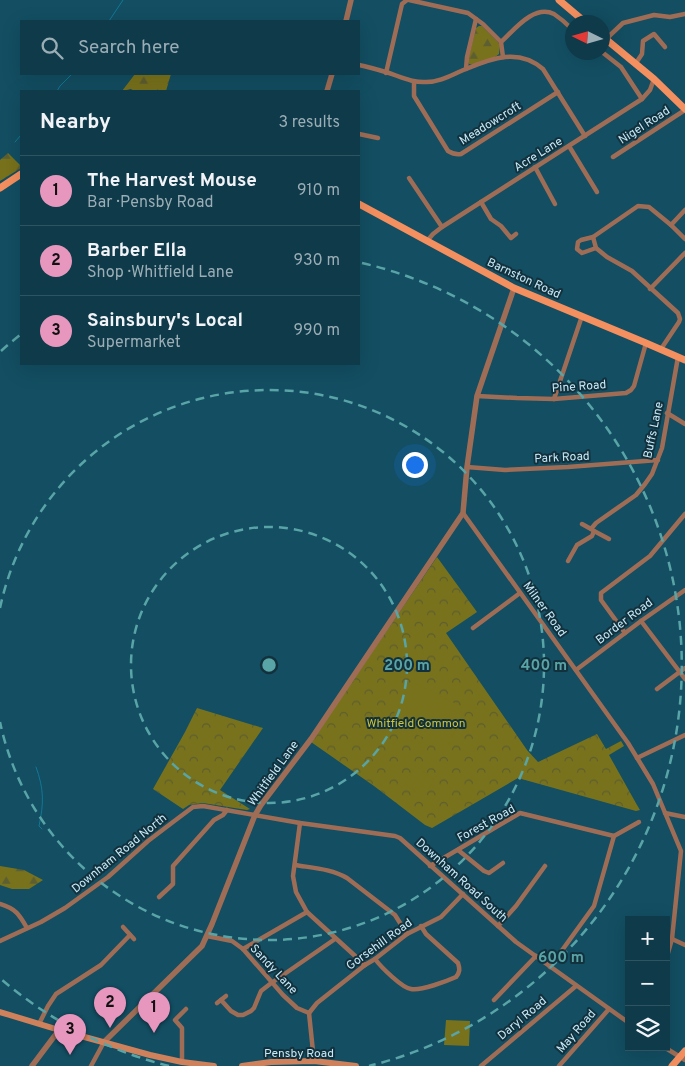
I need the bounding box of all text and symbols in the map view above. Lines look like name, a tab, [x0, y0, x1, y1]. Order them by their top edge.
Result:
north arrow	[565, 15, 610, 60]
search box	[20, 20, 360, 75]
icon: search	[38, 34, 66, 62]
text: Search here	[78, 36, 180, 60]
street label: Meadowcroft	[457, 99, 524, 149]
street label: Nigel Road	[616, 103, 673, 148]
text: Nearby	[40, 109, 111, 136]
text: 3 results	[278, 113, 340, 133]
street label: Acre Lane	[511, 134, 566, 176]
text: The Harvest Mouse	[87, 169, 257, 193]
text: 1	[53, 181, 59, 201]
text: 910 m	[297, 181, 340, 201]
text: Bar · Pensby Road	[87, 193, 214, 213]
text: Barber Ella	[87, 239, 187, 263]
text: 2	[51, 251, 61, 271]
text: 930 m	[293, 251, 340, 271]
street label: Barnston Road	[484, 255, 563, 303]
text: Shop · Whitfield Lane	[87, 263, 234, 283]
text: Sainsbury's Local	[87, 309, 243, 333]
text: 3	[51, 321, 61, 341]
text: 990 m	[293, 321, 340, 341]
text: Supermarket	[87, 333, 181, 353]
street label: Pine Road	[551, 377, 607, 397]
street label: Buffs Lane	[640, 400, 668, 460]
street label: Park Road	[534, 449, 590, 467]
your location	[402, 452, 428, 478]
street label: Milner Road	[519, 579, 570, 640]
street label: Border Road	[593, 595, 656, 649]
centre of rings	[260, 656, 278, 674]
text: 200 m	[384, 657, 430, 676]
text: 400 m	[521, 657, 567, 676]
park label: Whitfield Common	[366, 716, 466, 732]
street label: Whitfield Lane	[245, 738, 303, 809]
street label: Forest Road	[455, 801, 518, 846]
street label: Downham Road North	[69, 810, 170, 897]
street label: Downham Road South	[412, 835, 511, 926]
street label: Gorsehill Road	[343, 915, 416, 974]
map controls	[625, 916, 670, 1051]
button: +	[625, 916, 670, 961]
street label: Sandy Lane	[246, 941, 301, 998]
text: 600 m	[538, 949, 584, 968]
button: −	[625, 961, 670, 1006]
pin: 2	[94, 987, 126, 1028]
pin: 1	[138, 992, 170, 1033]
street label: Daryl Road	[495, 994, 551, 1044]
button: layers	[625, 1006, 670, 1051]
street label: May Road	[553, 1007, 600, 1057]
pin: 3	[54, 1014, 86, 1055]
street label: Pensby Road	[264, 1046, 334, 1062]

